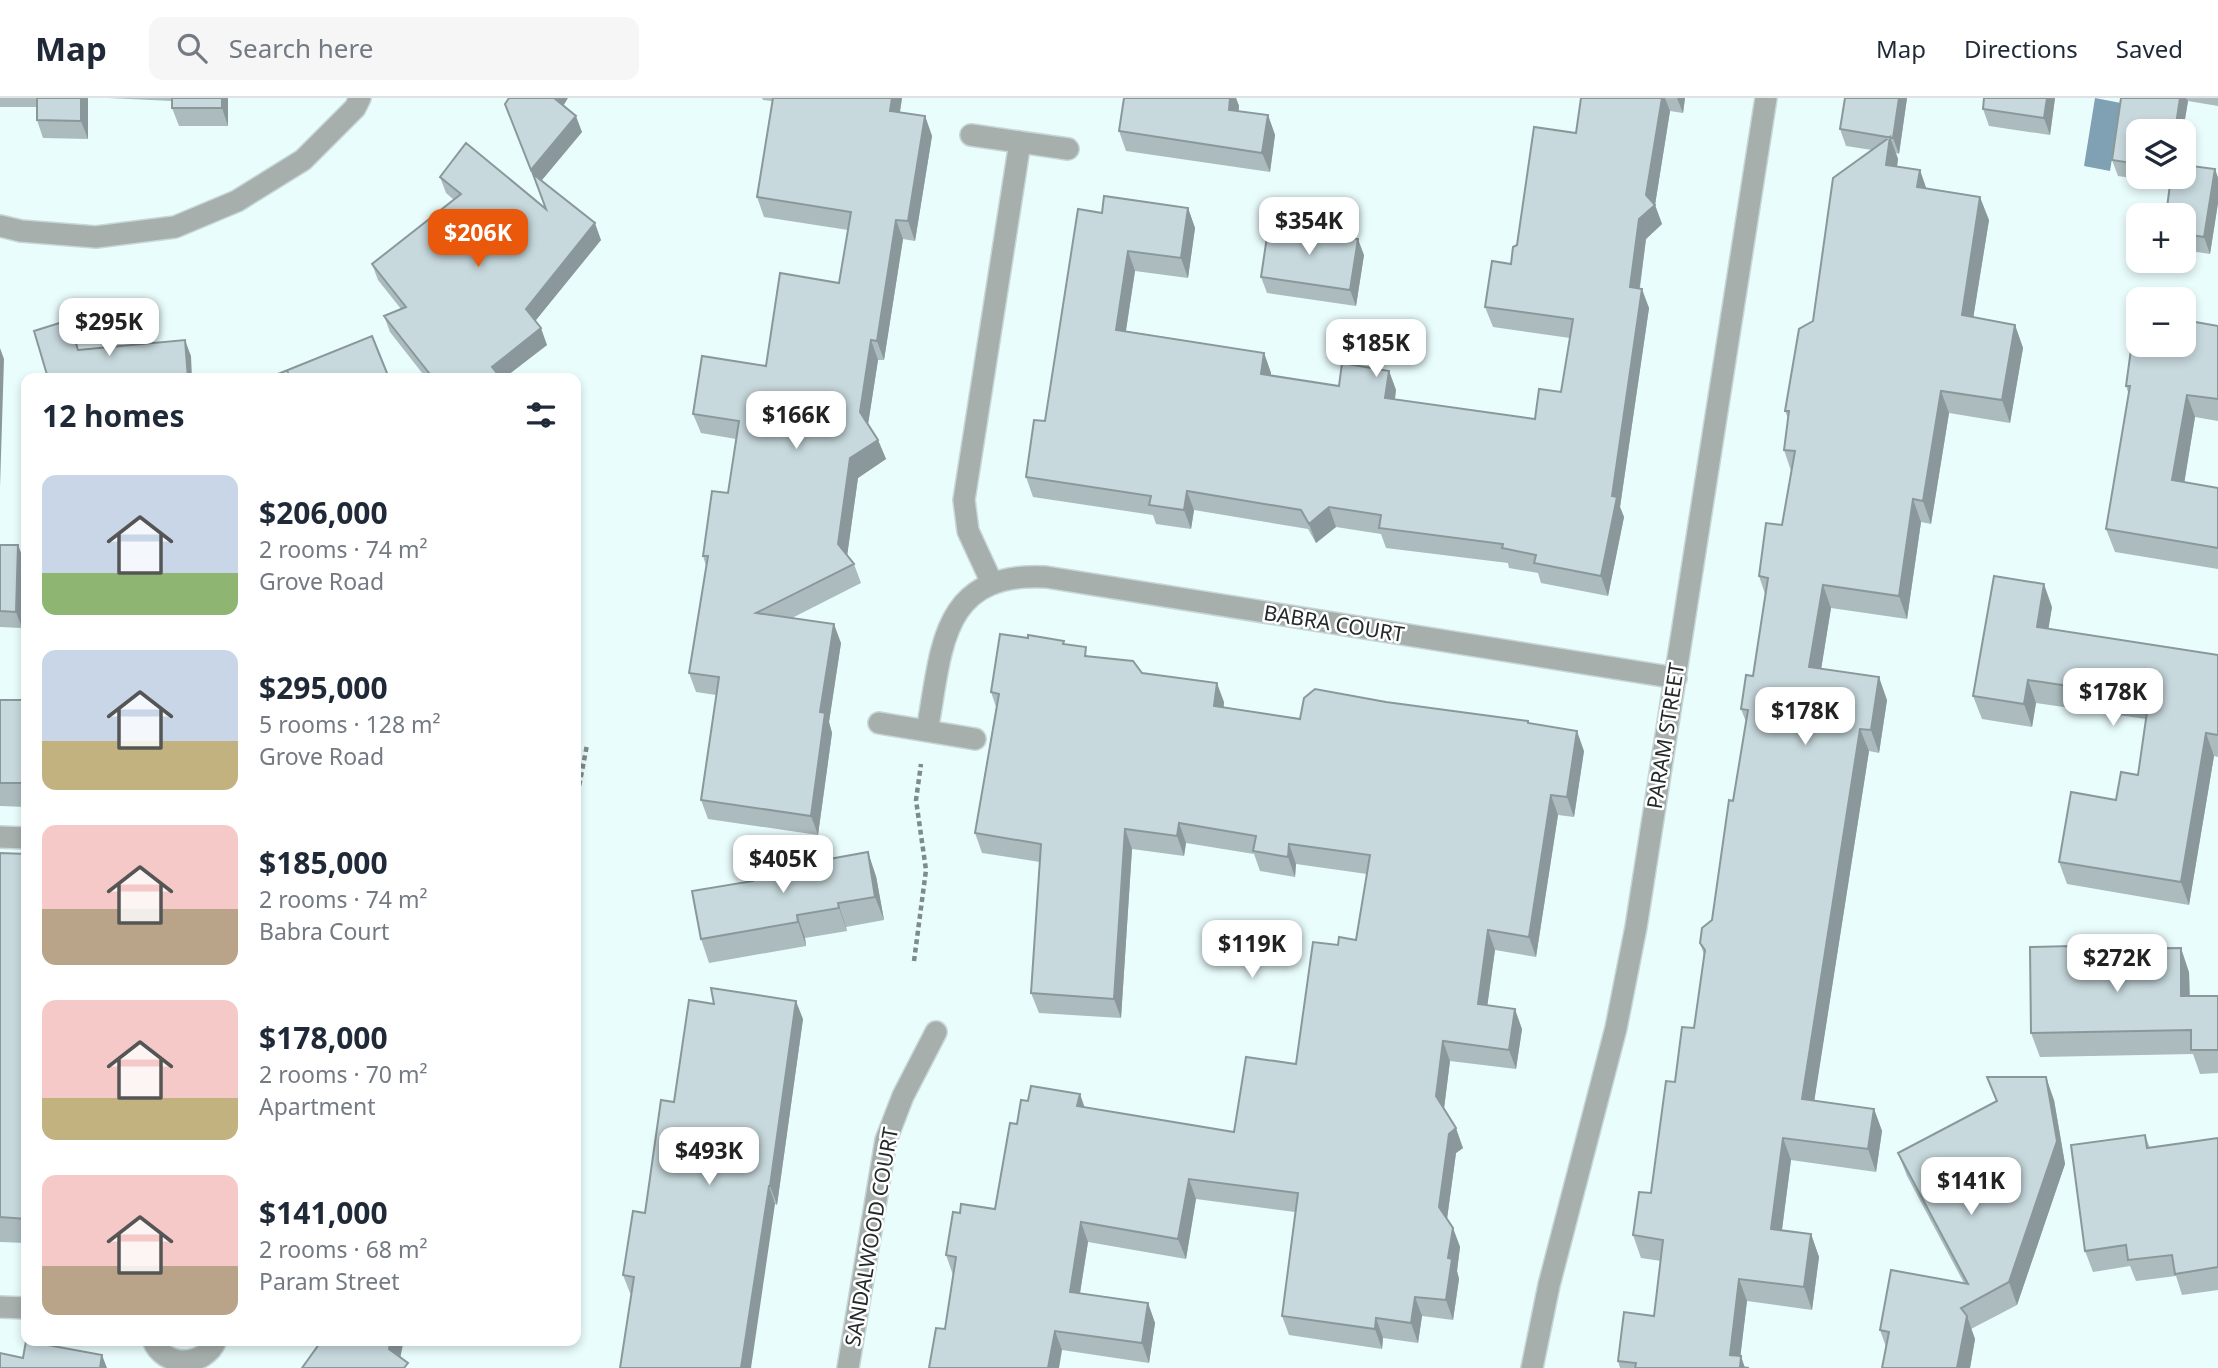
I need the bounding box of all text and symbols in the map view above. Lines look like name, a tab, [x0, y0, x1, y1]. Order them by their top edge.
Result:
search box	[149, 17, 639, 80]
text: Map	[35, 26, 107, 71]
icon: search	[173, 29, 211, 67]
text: Search here	[229, 30, 373, 66]
text: Map	[1876, 32, 1926, 65]
text: Directions	[1964, 32, 2078, 65]
text: Saved	[2116, 32, 2183, 65]
map controls	[2126, 119, 2196, 357]
button: layers	[2126, 119, 2196, 189]
pin: $354K	[1260, 198, 1358, 257]
button: +	[2126, 203, 2196, 273]
text: $354K	[1275, 204, 1343, 236]
pin: $206K	[429, 209, 527, 269]
text: $206K	[444, 216, 512, 248]
button: −	[2126, 287, 2196, 357]
pin: $295K	[60, 299, 158, 358]
text: $295K	[75, 305, 143, 337]
pin: $185K	[1327, 320, 1425, 379]
text: $185K	[1342, 326, 1410, 358]
pin: $166K	[747, 392, 845, 451]
text: 12 homes	[42, 395, 185, 436]
icon: filters	[522, 396, 560, 434]
text: $166K	[762, 398, 830, 430]
text: $206,000	[259, 492, 388, 533]
icon: home	[98, 503, 182, 587]
text: 2 rooms · 74 m²	[259, 533, 428, 565]
text: Grove Road	[259, 565, 384, 597]
street label: BABRA COURT	[1262, 598, 1407, 648]
street label: PARAM STREET	[1640, 661, 1690, 811]
text: $295,000	[259, 667, 388, 708]
pin: $178K	[2064, 668, 2162, 728]
text: $178K	[2079, 675, 2147, 707]
icon: home	[98, 678, 182, 762]
pin: $178K	[1756, 688, 1854, 747]
text: $178K	[1771, 694, 1839, 726]
text: 5 rooms · 128 m²	[259, 708, 441, 740]
text: Grove Road	[259, 740, 384, 772]
pin: $405K	[734, 836, 832, 895]
text: $185,000	[259, 842, 388, 883]
text: $405K	[749, 842, 817, 874]
icon: home	[98, 853, 182, 937]
text: 2 rooms · 74 m²	[259, 883, 428, 915]
text: Babra Court	[259, 915, 389, 947]
pin: $119K	[1203, 920, 1301, 980]
text: $119K	[1218, 927, 1286, 959]
pin: $272K	[2068, 934, 2166, 994]
text: $272K	[2083, 941, 2151, 973]
text: $178,000	[259, 1017, 388, 1058]
icon: home	[98, 1028, 182, 1112]
text: 2 rooms · 70 m²	[259, 1058, 428, 1090]
text: Apartment	[259, 1090, 376, 1122]
street label: SANDALWOOD COURT	[838, 1125, 904, 1349]
pin: $493K	[660, 1128, 758, 1187]
text: $493K	[675, 1134, 743, 1166]
pin: $141K	[1922, 1158, 2020, 1217]
text: $141K	[1937, 1164, 2005, 1196]
text: $141,000	[259, 1192, 388, 1233]
icon: home	[98, 1203, 182, 1287]
text: 2 rooms · 68 m²	[259, 1233, 428, 1265]
text: Param Street	[259, 1265, 399, 1297]

